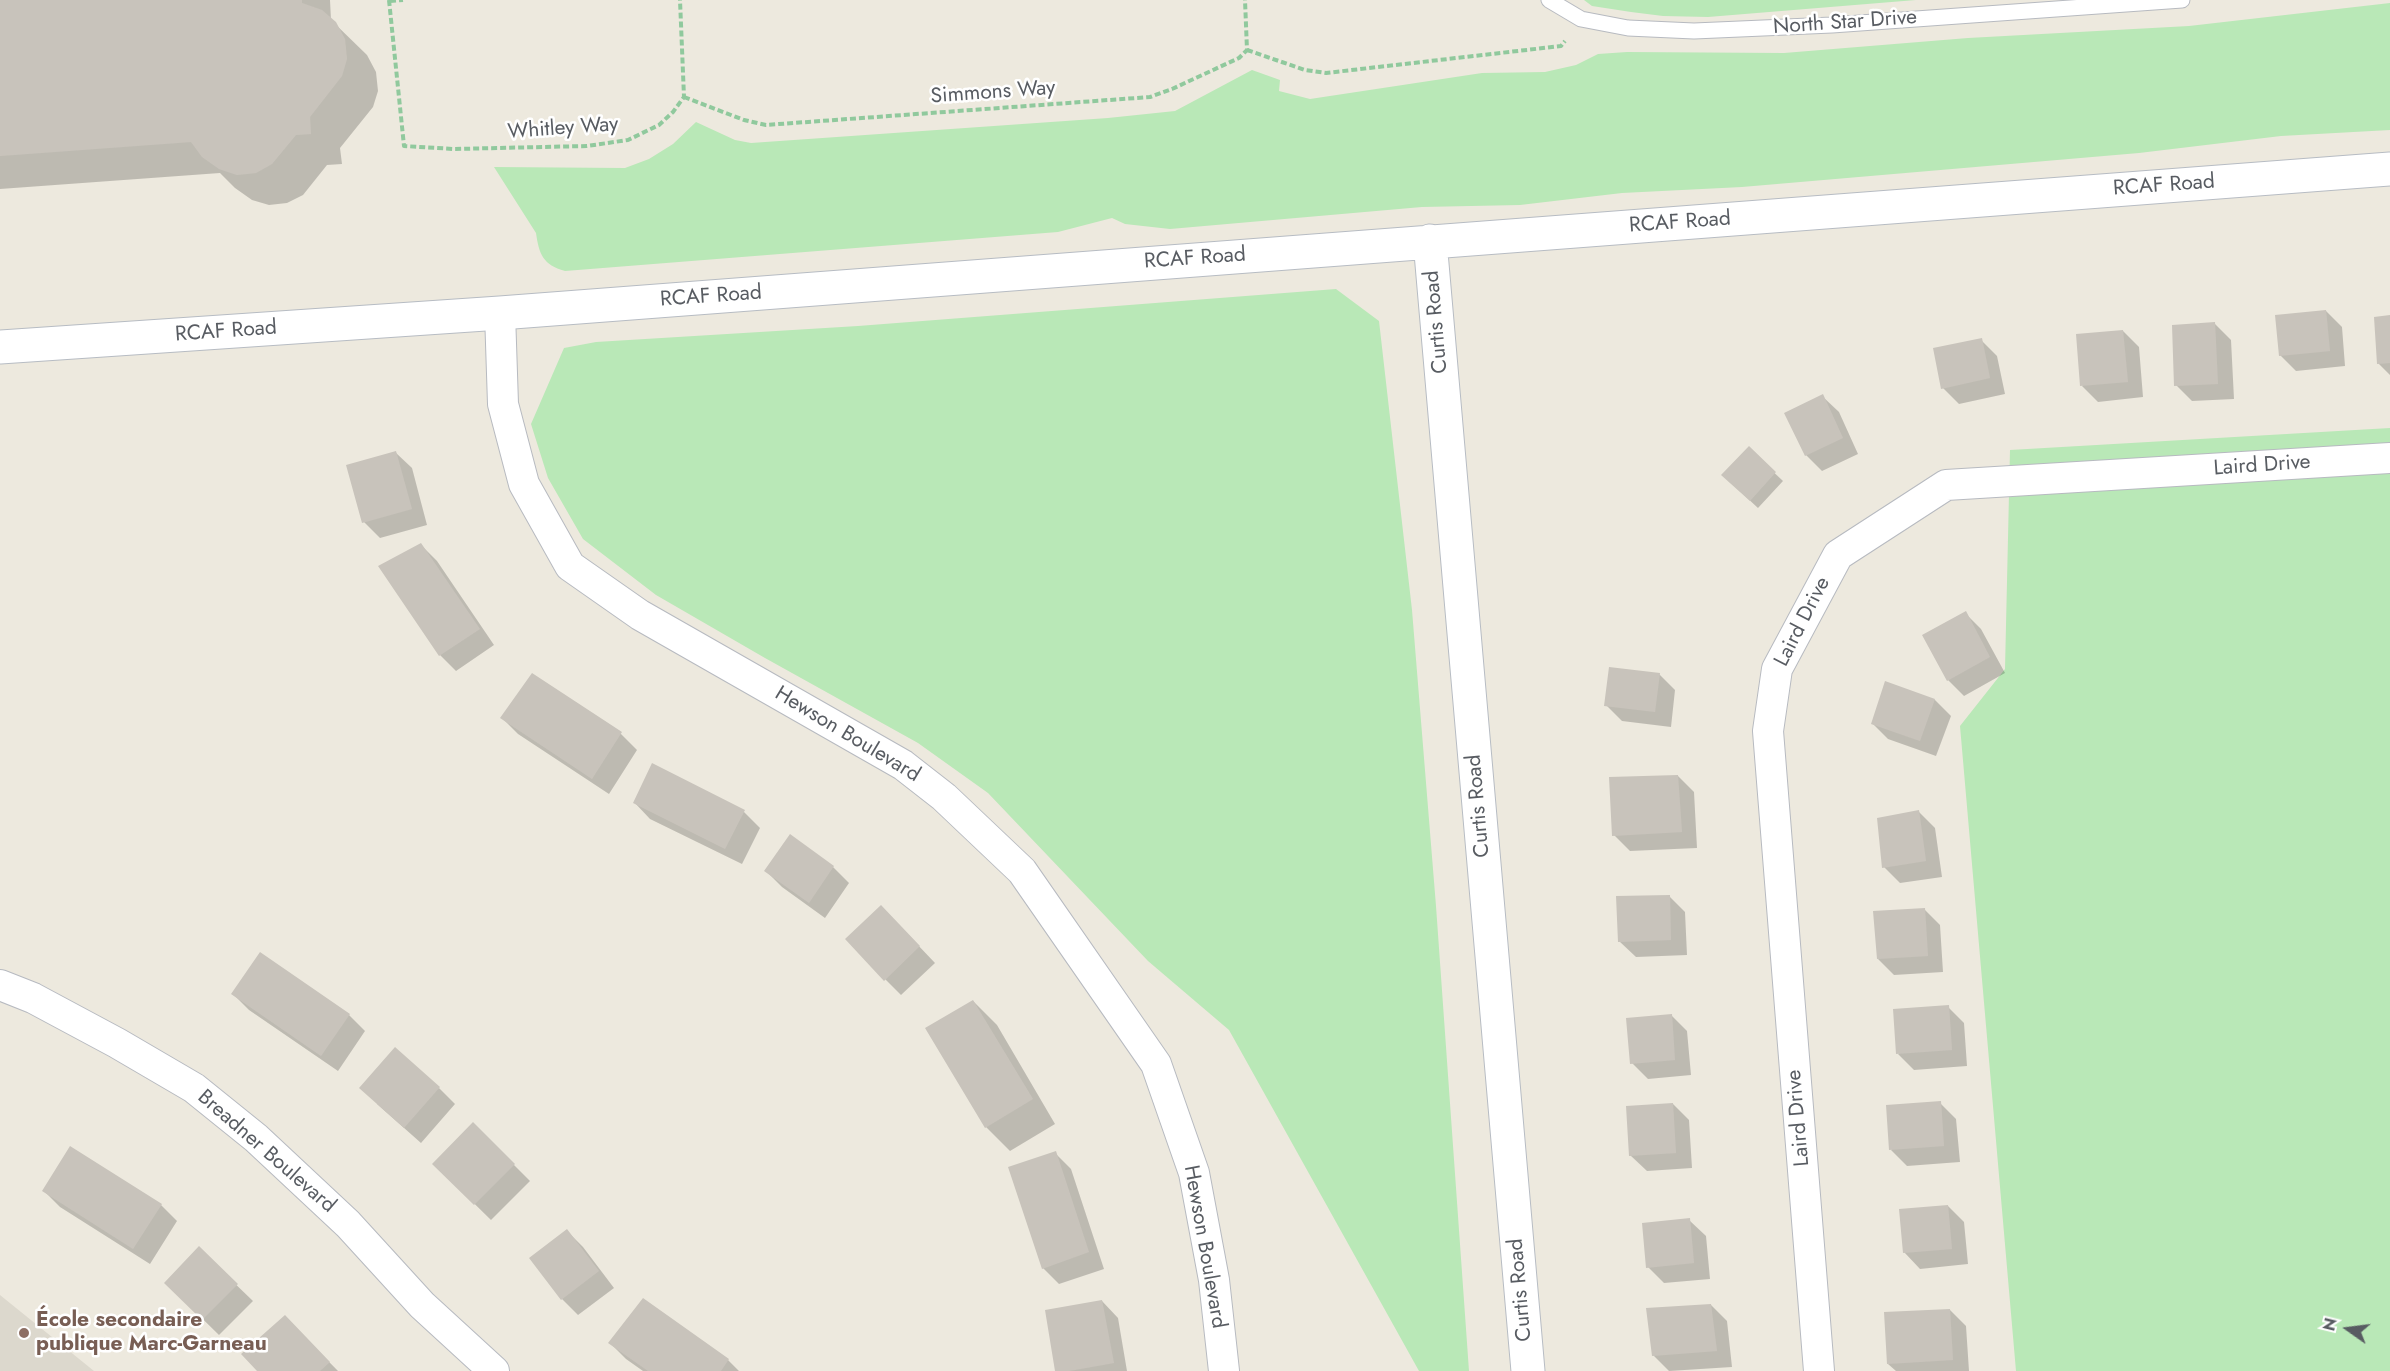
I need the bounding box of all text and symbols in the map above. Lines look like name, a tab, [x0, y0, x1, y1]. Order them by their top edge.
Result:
street label: North Star Drive	[1772, 5, 1918, 41]
street label: Simmons Way	[930, 76, 1056, 110]
street label: Whitley Way	[507, 113, 619, 145]
street label: RCAF Road	[2112, 170, 2216, 202]
street label: RCAF Road	[1628, 207, 1732, 239]
street label: RCAF Road	[1143, 243, 1247, 275]
street label: Curtis Road	[1420, 270, 1454, 374]
street label: RCAF Road	[659, 281, 763, 313]
street label: RCAF Road	[174, 316, 278, 348]
street label: Laird Drive	[2213, 450, 2311, 482]
street label: Laird Drive	[1770, 573, 1836, 671]
street label: Hewson Boulevard	[770, 682, 924, 788]
street label: Curtis Road	[1462, 754, 1496, 858]
street label: Laird Drive	[1782, 1069, 1816, 1167]
street label: Breadner Boulevard	[192, 1085, 340, 1219]
street label: Hewson Boulevard	[1177, 1164, 1231, 1330]
street label: Curtis Road	[1504, 1238, 1538, 1342]
north arrow	[2318, 1299, 2378, 1359]
place label: École secondaire publique Marc-Garneau	[36, 1308, 267, 1358]
text: N	[2317, 1316, 2343, 1333]
marker: École secondaire publique Marc-Garneau	[17, 1326, 31, 1340]

